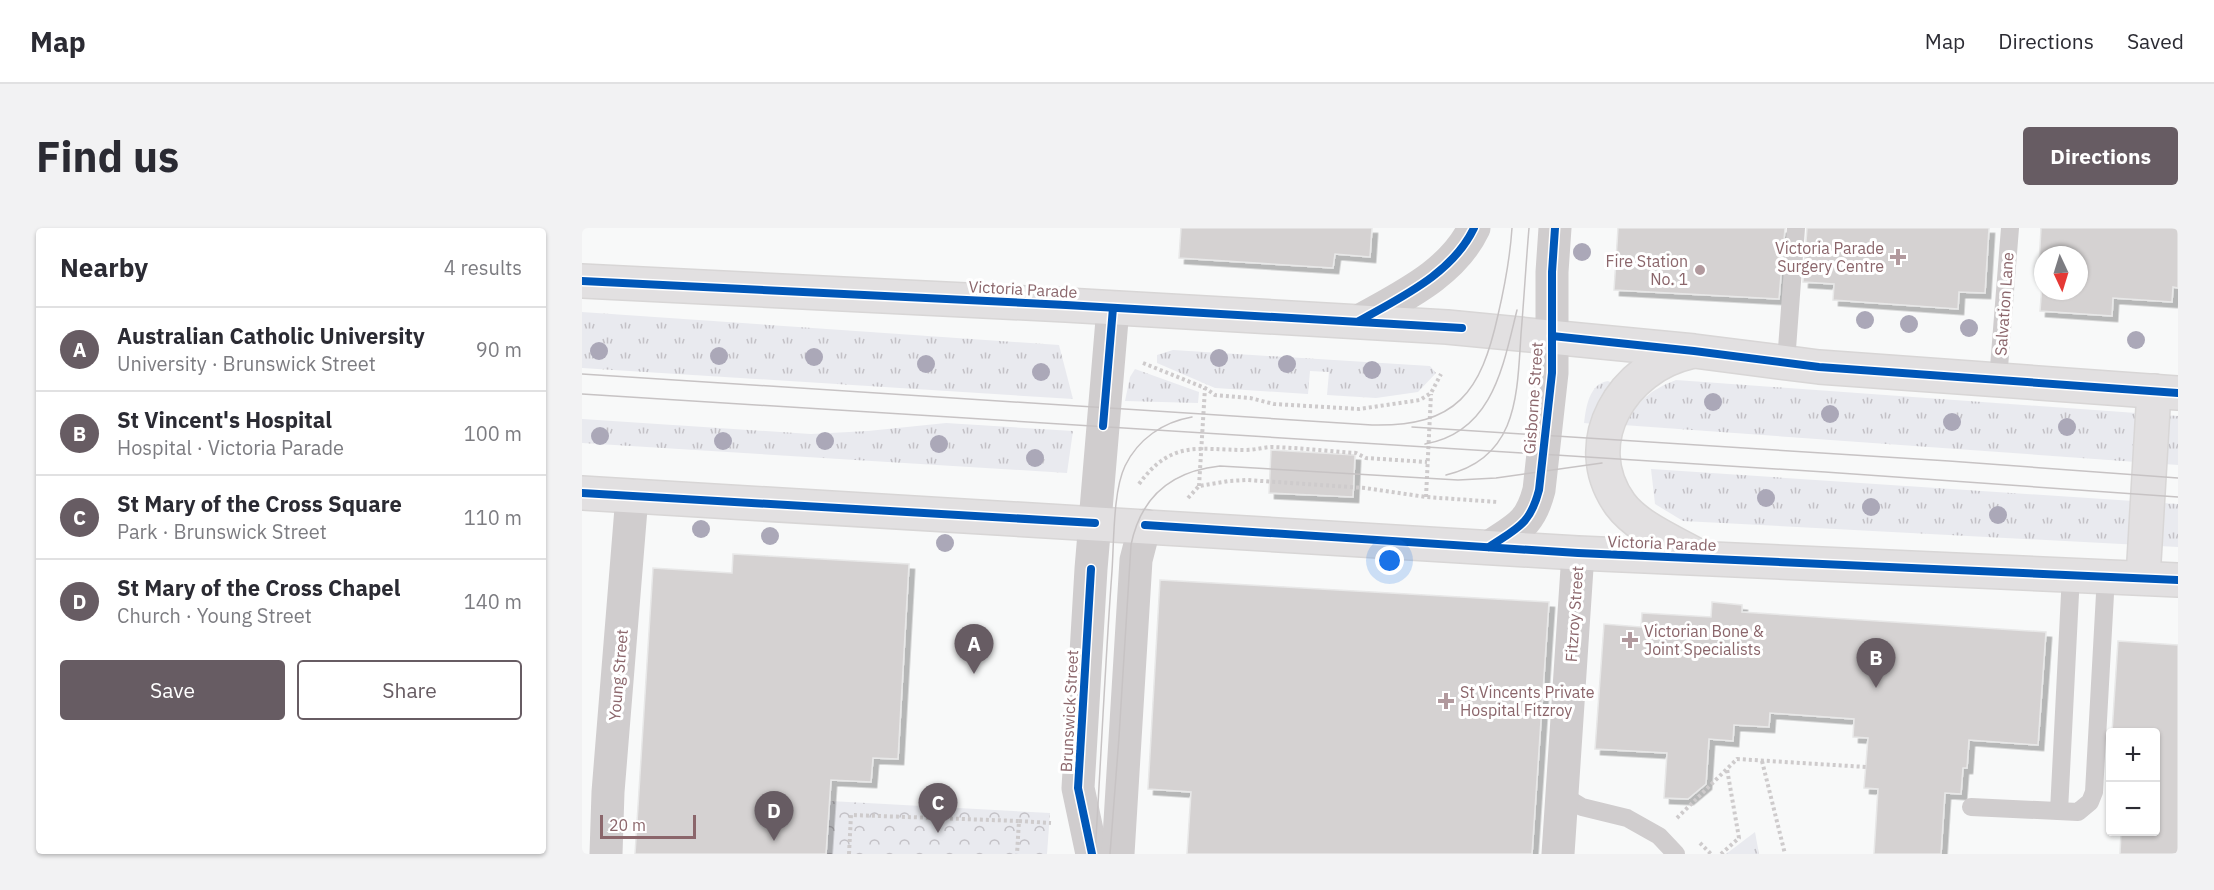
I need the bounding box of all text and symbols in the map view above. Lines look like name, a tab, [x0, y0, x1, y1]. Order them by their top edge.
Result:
text: Map	[30, 23, 86, 60]
text: Map	[1925, 27, 1965, 55]
text: Directions	[1998, 27, 2094, 55]
text: Saved	[2127, 27, 2184, 55]
button: Directions	[2023, 127, 2178, 185]
text: Find us	[36, 129, 179, 184]
place label: Victoria Parade Surgery Centre	[1775, 238, 1884, 276]
north arrow	[2034, 246, 2088, 300]
marker: Victoria Parade Surgery Centre	[1889, 248, 1907, 266]
text: Nearby	[60, 250, 148, 284]
place label: Fire Station No. 1	[1606, 251, 1688, 289]
street label: Salvation Lane	[1990, 251, 2018, 357]
text: 4 results	[444, 254, 522, 281]
marker: Fire Station No. 1	[1693, 263, 1707, 277]
street label: Victoria Parade	[968, 276, 1078, 302]
text: Australian Catholic University	[117, 321, 425, 350]
text: A	[73, 336, 86, 363]
text: 90 m	[476, 336, 522, 363]
street label: Gisborne Street	[1519, 341, 1547, 455]
text: University · Brunswick Street	[117, 350, 376, 377]
text: St Vincent's Hospital	[117, 405, 332, 434]
text: B	[73, 420, 86, 447]
text: 100 m	[464, 420, 522, 447]
text: Hospital · Victoria Parade	[117, 434, 344, 461]
text: St Mary of the Cross Square	[117, 489, 402, 518]
text: C	[73, 504, 86, 531]
text: 110 m	[464, 504, 522, 531]
text: Park · Brunswick Street	[117, 518, 327, 545]
street label: Victoria Parade	[1607, 531, 1717, 555]
your location	[1375, 546, 1404, 575]
street label: Fitzroy Street	[1561, 565, 1587, 663]
text: St Mary of the Cross Chapel	[117, 573, 400, 602]
text: D	[73, 588, 86, 615]
text: 140 m	[464, 588, 522, 615]
text: Church · Young Street	[117, 602, 312, 629]
place label: Victorian Bone & Joint Specialists	[1644, 621, 1764, 659]
pin: A	[954, 624, 994, 674]
street label: Young Street	[604, 628, 632, 722]
marker: Victorian Bone & Joint Specialists	[1621, 631, 1639, 649]
pin: B	[1856, 638, 1896, 688]
street label: Brunswick Street	[1056, 649, 1082, 773]
button: Save	[60, 660, 285, 720]
button: Share	[297, 660, 522, 720]
place label: St Vincents Private Hospital Fitzroy	[1460, 682, 1595, 720]
marker: St Vincents Private Hospital Fitzroy	[1437, 692, 1455, 710]
map controls	[2106, 728, 2160, 836]
button: +	[2106, 728, 2160, 782]
button: −	[2106, 782, 2160, 836]
pin: C	[918, 784, 958, 833]
pin: D	[754, 792, 794, 841]
scale bar	[600, 812, 696, 840]
text: 20 m	[609, 815, 646, 835]

